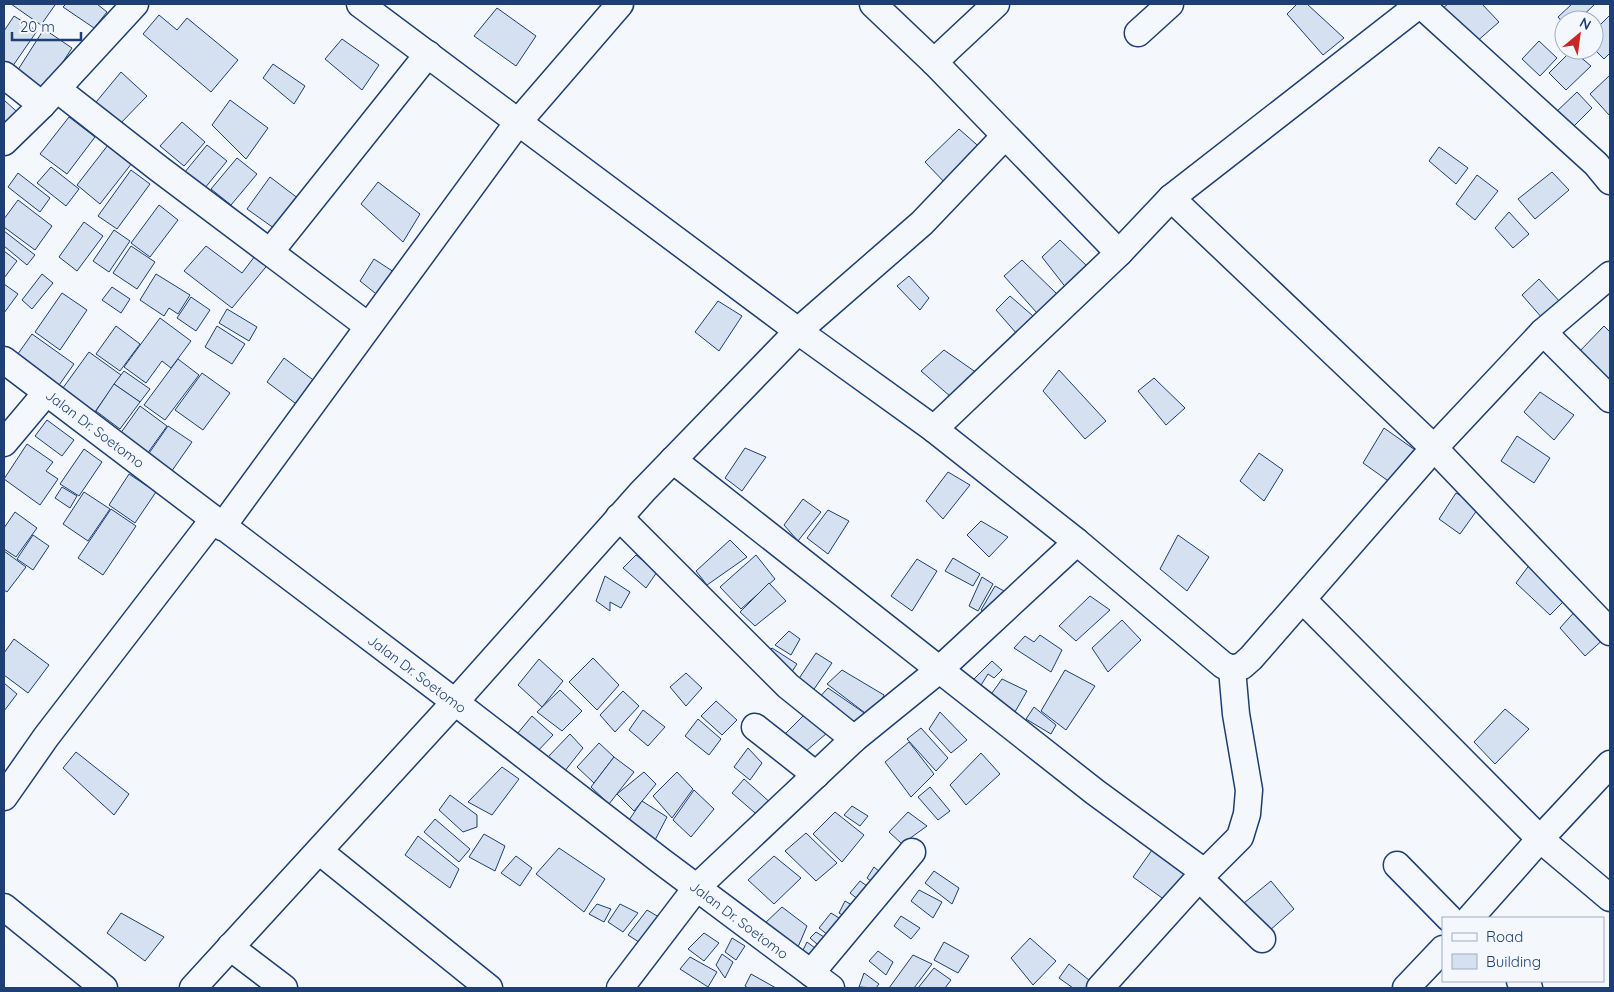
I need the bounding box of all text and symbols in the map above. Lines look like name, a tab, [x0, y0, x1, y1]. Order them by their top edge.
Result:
scale bar	[12, 10, 81, 42]
north arrow	[1554, 10, 1604, 60]
text: N	[1576, 13, 1594, 34]
text: 20 m	[20, 17, 55, 36]
street label: Jalan Dr. Soetomo	[42, 386, 148, 472]
street label: Jalan Dr. Soetomo	[364, 631, 470, 717]
street label: Jalan Dr. Soetomo	[686, 877, 792, 963]
legend	[1442, 917, 1604, 982]
text: Road	[1486, 927, 1523, 946]
text: Building	[1486, 952, 1541, 971]

